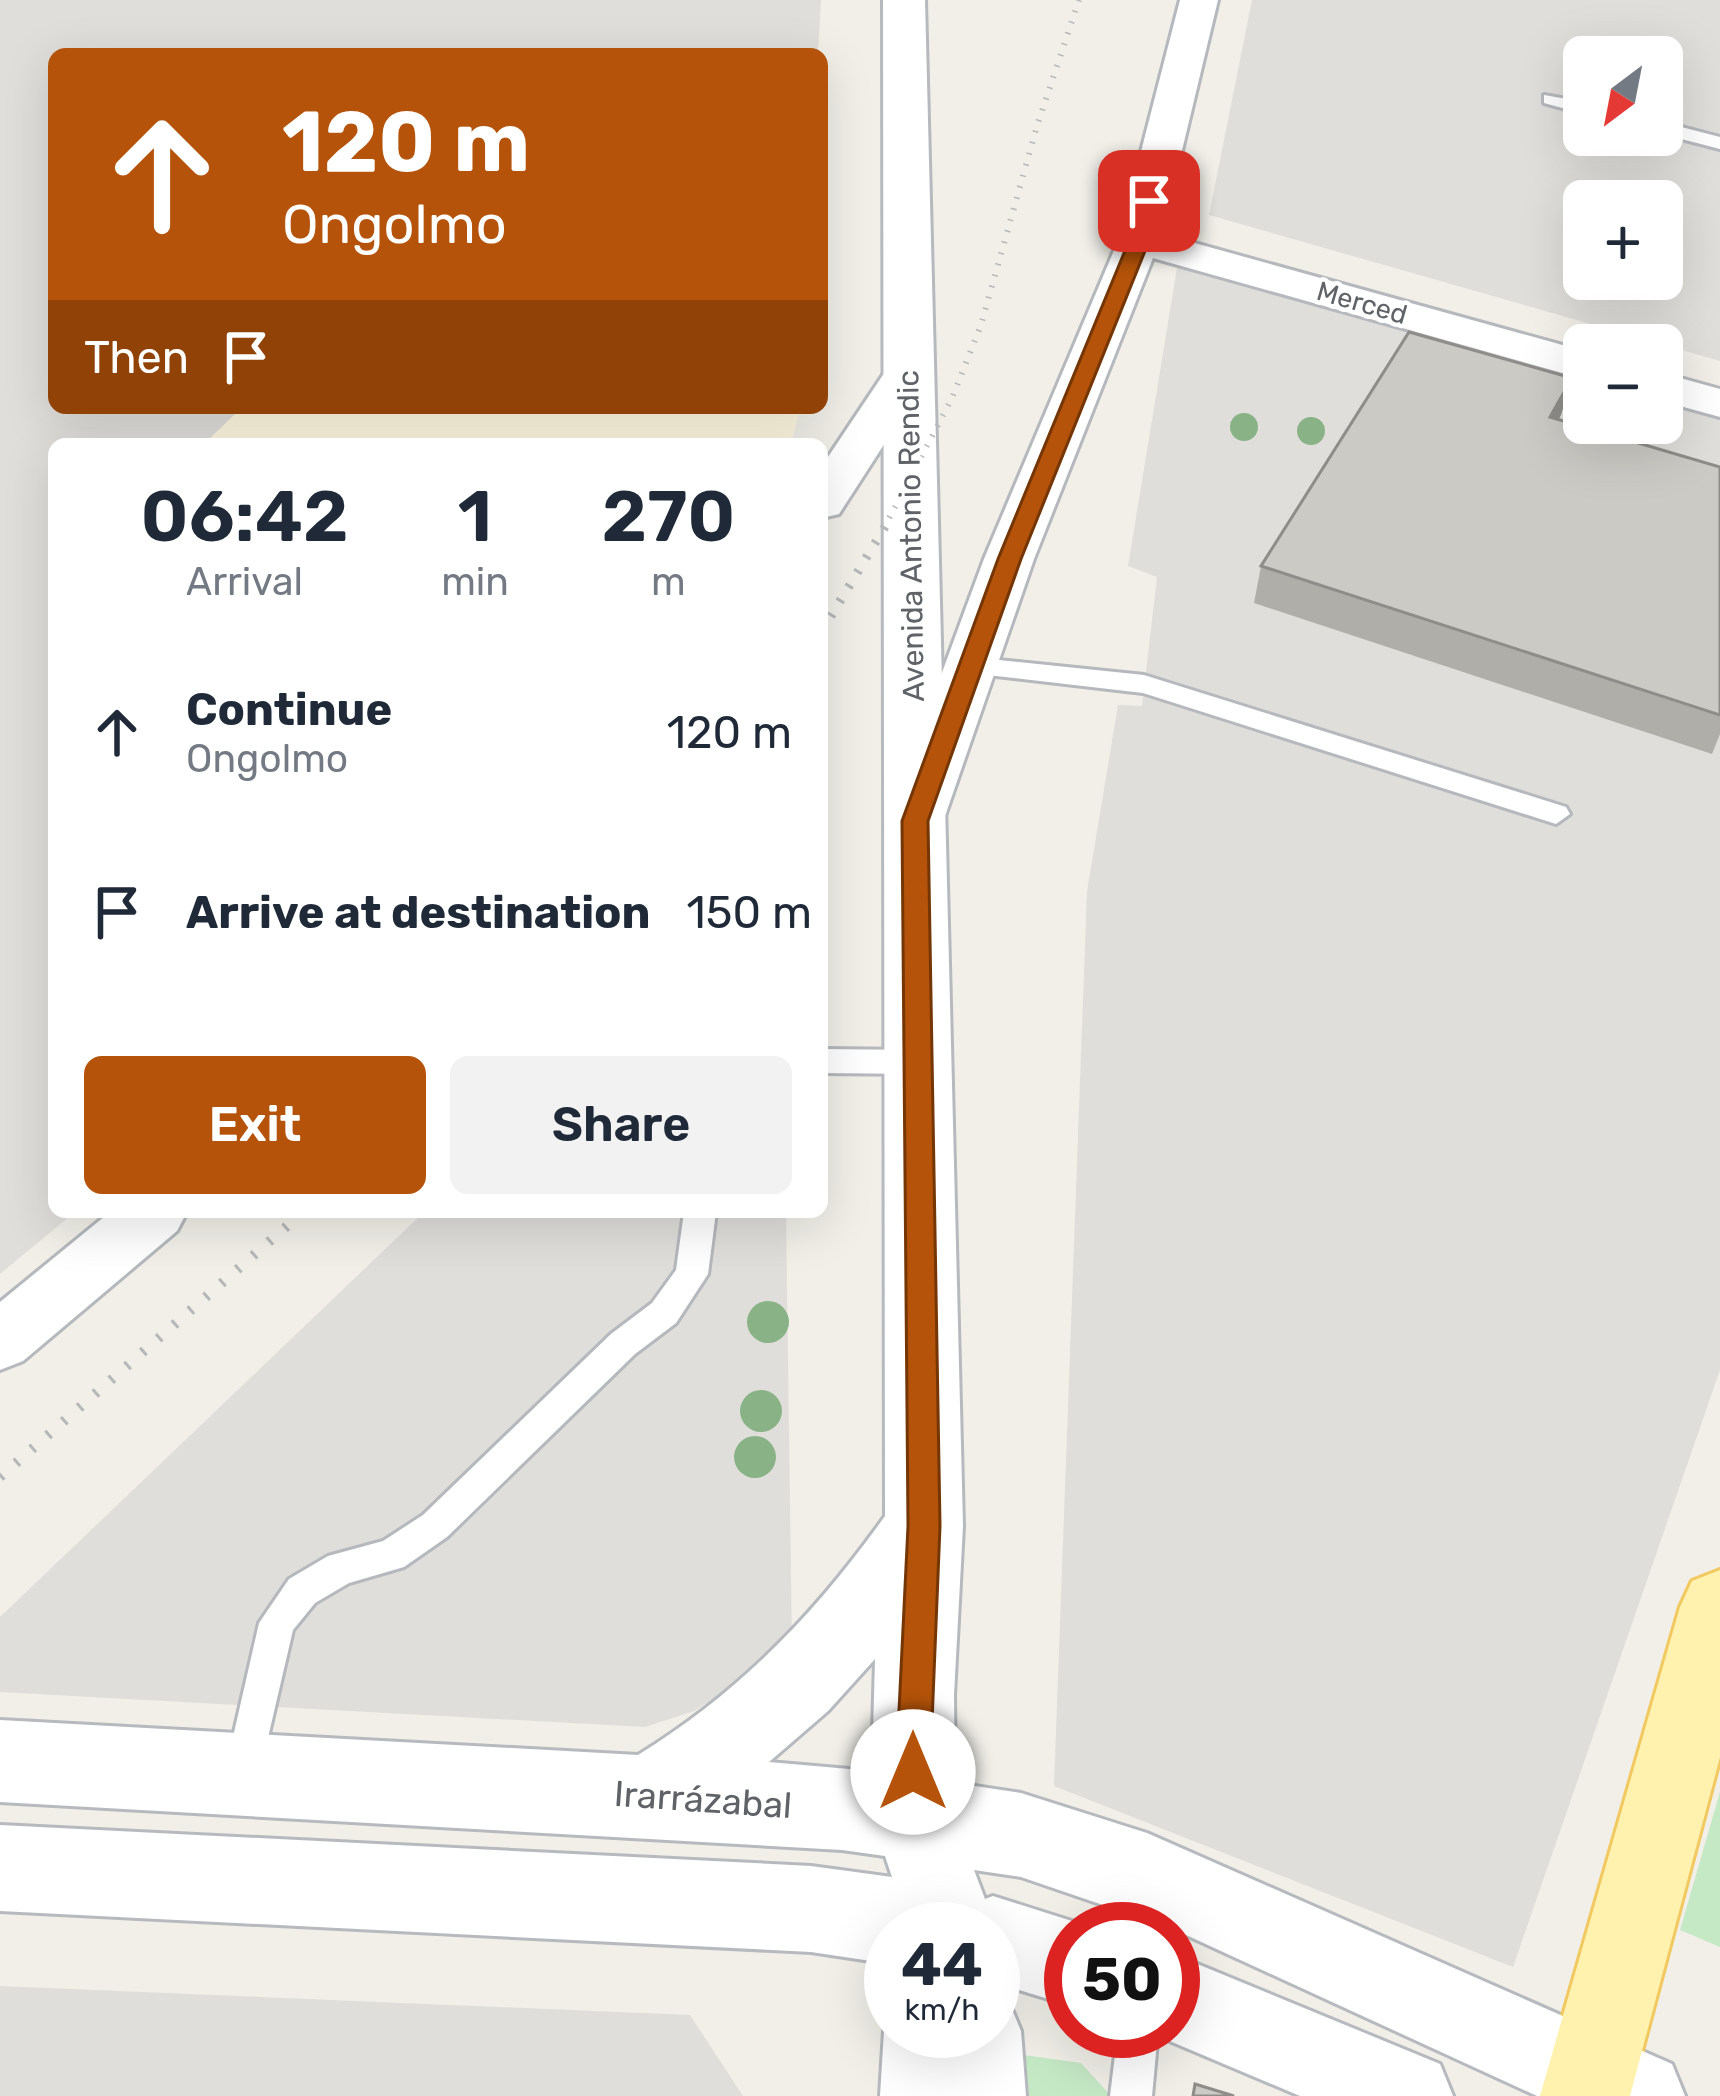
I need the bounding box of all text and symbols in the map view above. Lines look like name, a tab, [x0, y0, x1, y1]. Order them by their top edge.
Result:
north arrow	[1563, 36, 1683, 156]
map controls	[1563, 36, 1683, 444]
text: 120 m	[282, 92, 530, 192]
icon: ahead	[84, 96, 240, 252]
pin	[1098, 150, 1200, 252]
icon: arrive	[1116, 168, 1182, 234]
button: +	[1563, 180, 1683, 300]
text: Ongolmo	[282, 193, 507, 257]
street label: Merced	[1313, 275, 1411, 331]
icon: arrive	[213, 324, 279, 390]
button: −	[1563, 324, 1683, 444]
text: Then	[84, 331, 189, 384]
street label: Avenida Antonio Rendic	[890, 370, 932, 702]
text: 06:42	[141, 474, 349, 559]
text: 1	[458, 474, 492, 559]
text: 270	[601, 474, 735, 559]
text: Arrival	[186, 559, 303, 605]
text: min	[441, 559, 509, 605]
text: m	[651, 559, 686, 605]
text: Continue	[186, 683, 392, 736]
icon: ahead	[84, 699, 150, 765]
text: 120 m	[667, 706, 792, 759]
text: Ongolmo	[186, 736, 348, 782]
icon: arrive	[84, 879, 150, 945]
text: Arrive at destination	[186, 886, 651, 939]
text: 150 m	[687, 886, 812, 939]
button: Exit	[84, 1056, 426, 1194]
button: Share	[450, 1056, 792, 1194]
position arrow	[850, 1709, 976, 1835]
street label: Irarrázabal	[613, 1772, 793, 1827]
speed limit sign: 50	[1044, 1902, 1200, 2058]
text: 44	[901, 1929, 983, 2000]
text: km/h	[905, 1992, 979, 2028]

